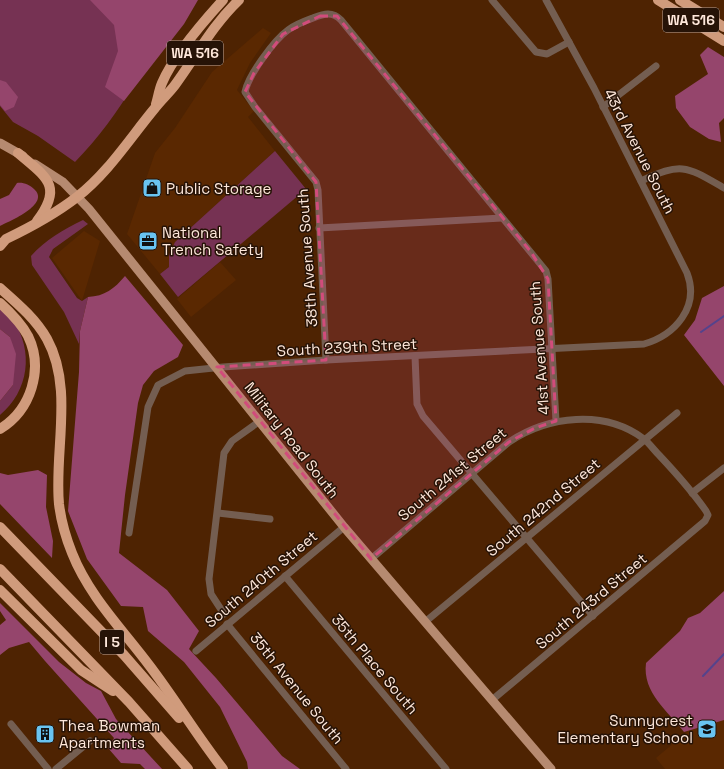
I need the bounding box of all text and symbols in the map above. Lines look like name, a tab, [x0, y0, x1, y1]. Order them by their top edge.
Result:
road number: WA 516	[663, 8, 719, 32]
road number: WA 516	[167, 41, 223, 65]
street label: 43rd Avenue South	[600, 85, 680, 217]
shop icon: Public Storage	[141, 177, 163, 199]
place label: Public Storage	[166, 179, 272, 198]
street label: 38th Avenue South	[293, 188, 321, 328]
place label: National Trench Safety	[162, 223, 263, 259]
office icon: National Trench Safety	[137, 230, 159, 252]
street label: 41st Avenue South	[525, 280, 553, 416]
street label: South 239th Street	[276, 334, 418, 360]
street label: Military Road South	[241, 378, 343, 502]
street label: South 241st Street	[394, 423, 510, 525]
street label: South 242nd Street	[482, 454, 604, 560]
street label: South 240th Street	[201, 526, 321, 632]
street label: South 243rd Street	[532, 549, 651, 653]
street label: 35th Place South	[328, 610, 422, 718]
street label: 35th Avenue South	[246, 628, 348, 748]
road number: I 5	[100, 630, 124, 654]
place label: Sunnycrest Elementary School	[557, 711, 693, 747]
place label: Thea Bowman Apartments	[59, 716, 160, 752]
school or university icon: Sunnycrest Elementary School	[696, 718, 718, 740]
building icon: Thea Bowman Apartments	[34, 723, 56, 745]

